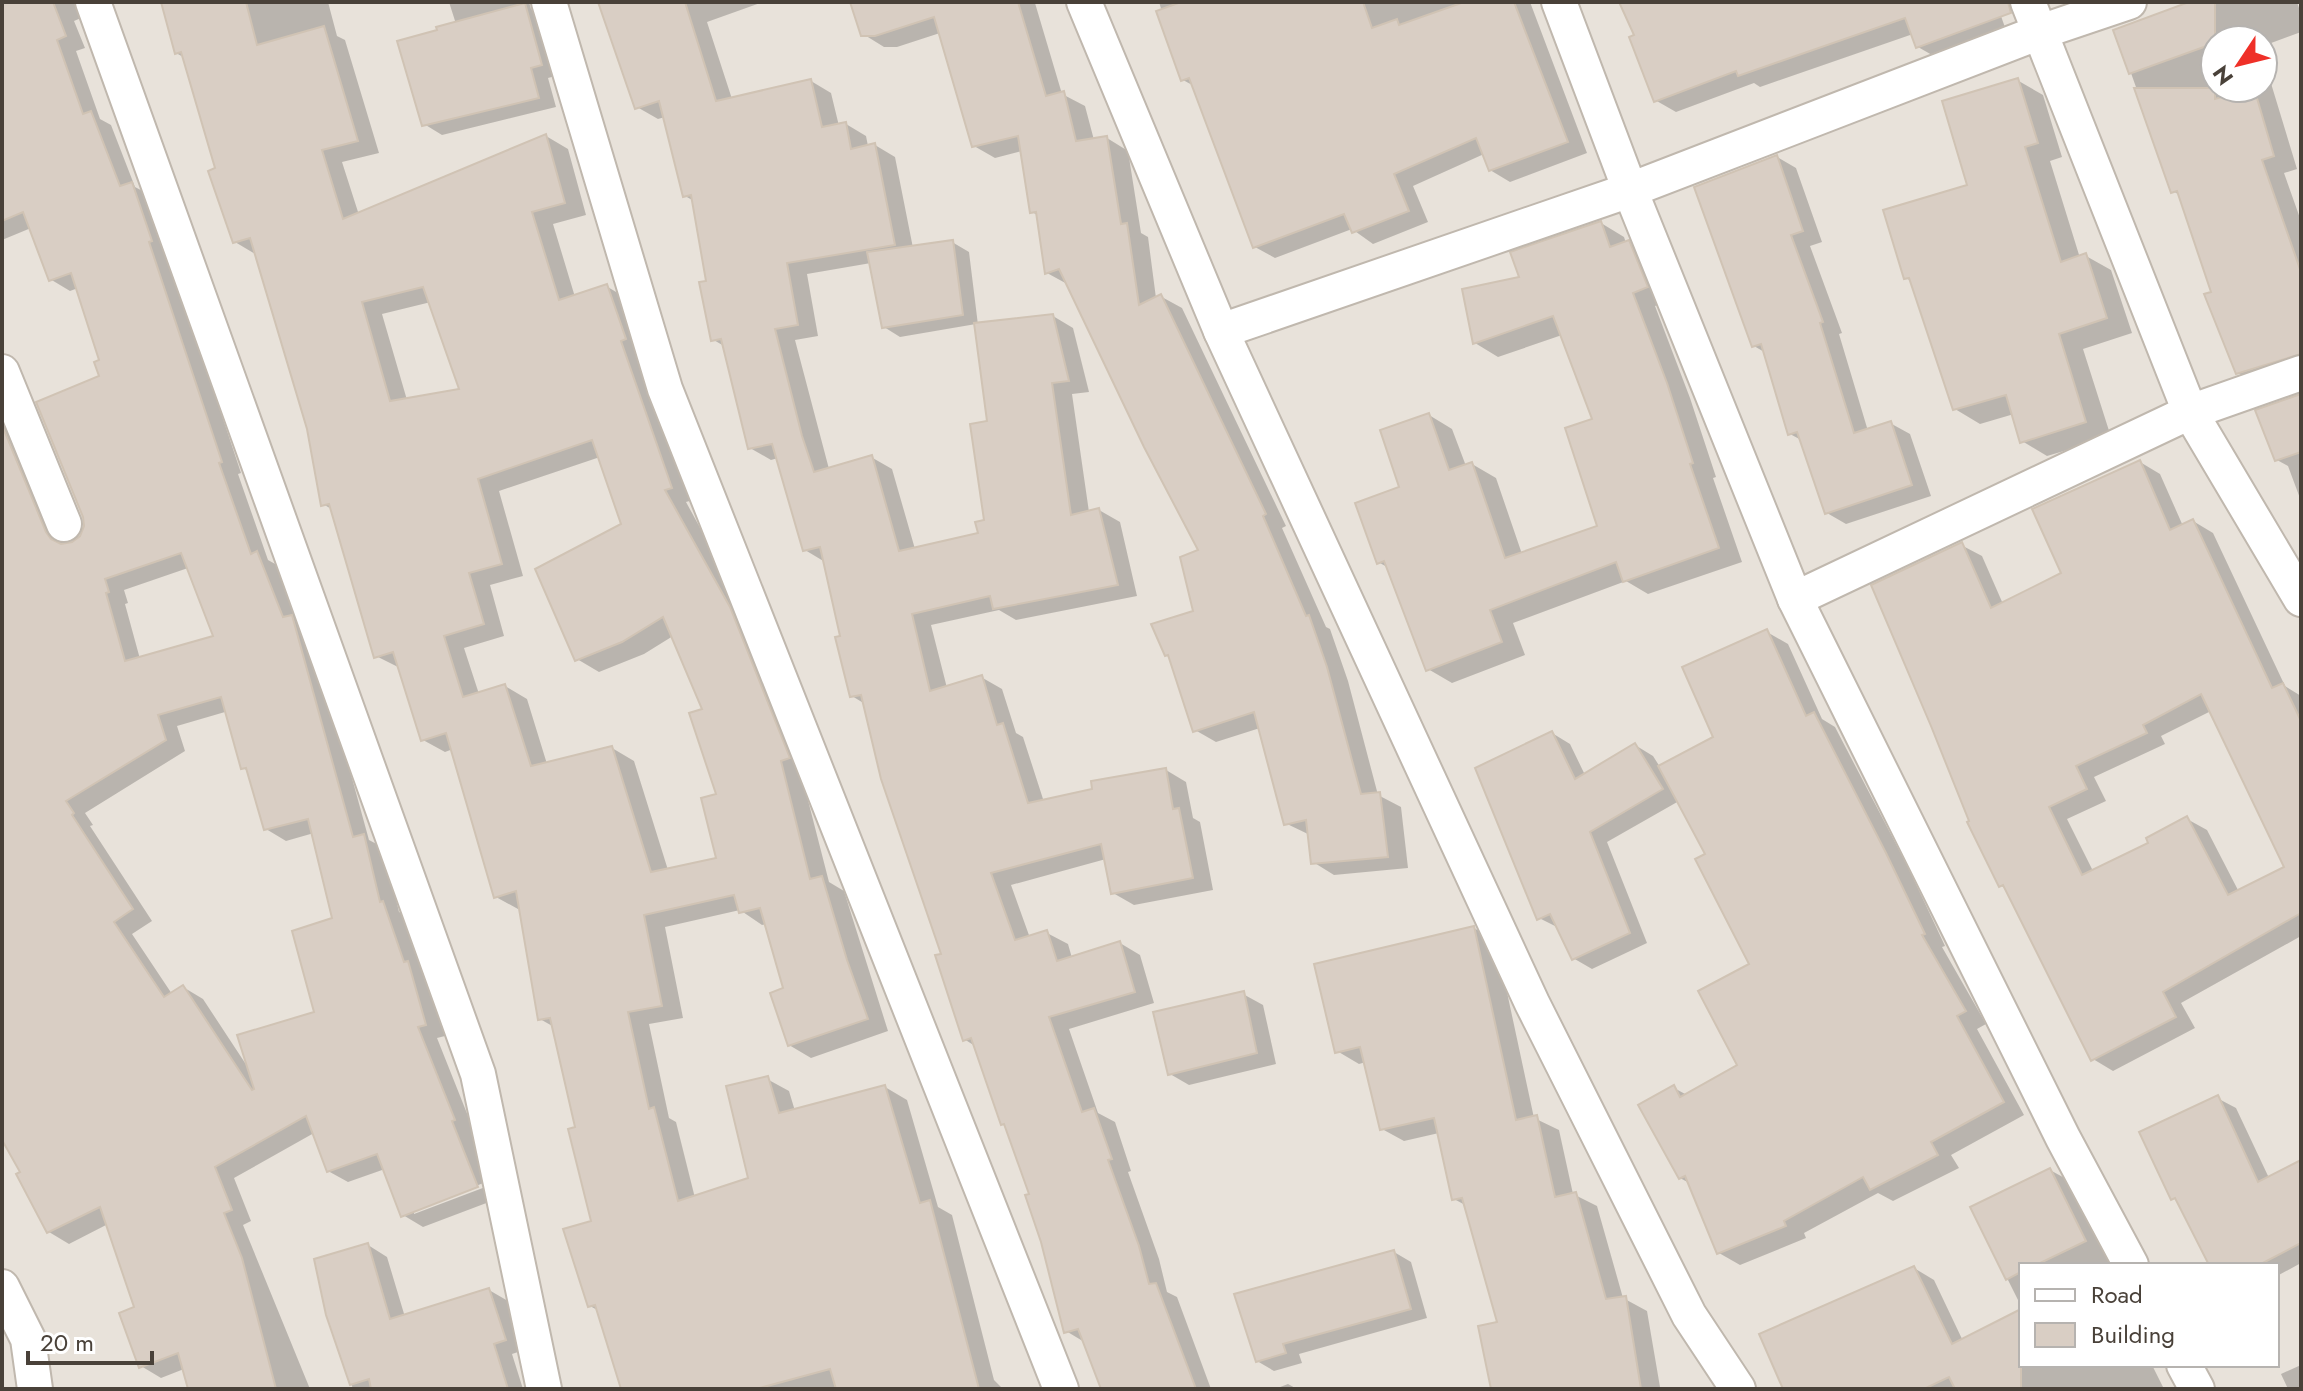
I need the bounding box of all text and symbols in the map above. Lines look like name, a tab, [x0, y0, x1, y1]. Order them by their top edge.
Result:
north arrow	[2199, 24, 2279, 104]
text: N	[2205, 59, 2241, 92]
legend	[2019, 1263, 2279, 1367]
text: Road	[2091, 1277, 2143, 1312]
scale bar	[28, 1315, 152, 1365]
text: Building	[2091, 1317, 2175, 1352]
text: 20 m	[40, 1325, 94, 1360]

